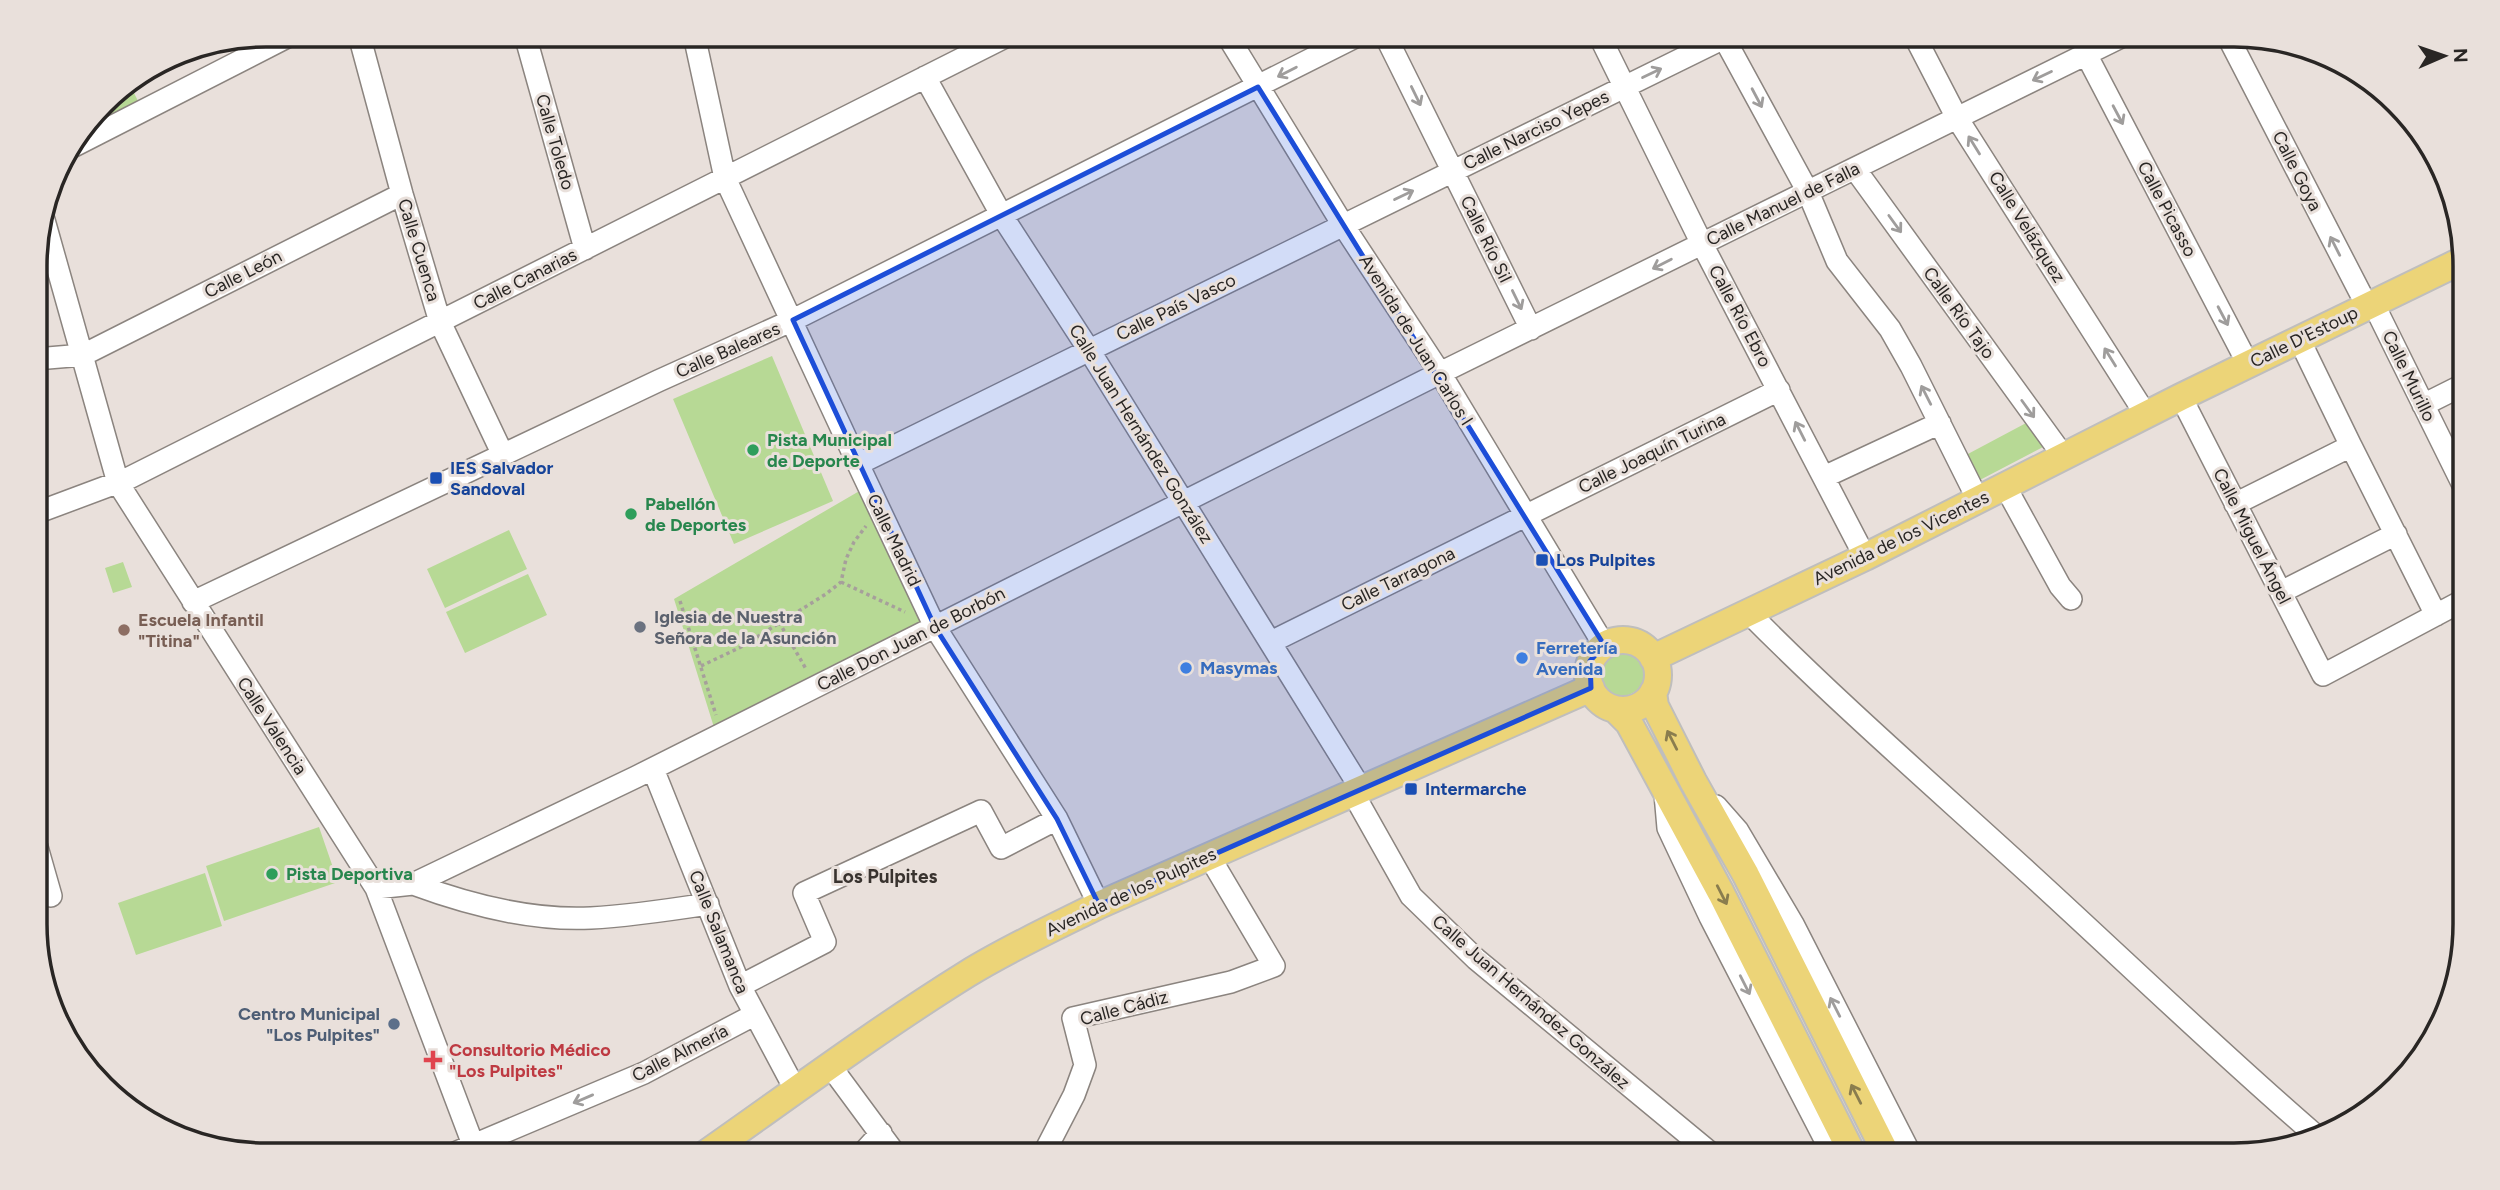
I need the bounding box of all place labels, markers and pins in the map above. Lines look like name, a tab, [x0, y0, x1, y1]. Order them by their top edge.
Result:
place label: Pista Municipal de Deporte	[767, 429, 892, 472]
marker: Pista Municipal de Deporte	[745, 442, 761, 458]
place label: IES Salvador Sandoval	[450, 457, 553, 500]
marker: IES Salvador Sandoval	[428, 470, 444, 486]
place label: Pabellón de Deportes	[645, 493, 747, 536]
marker: Pabellón de Deportes	[623, 506, 639, 522]
place label: Los Pulpites	[1556, 549, 1656, 571]
marker: Los Pulpites	[1534, 552, 1550, 568]
place label: Iglesia de Nuestra Señora de la Asunción	[654, 606, 836, 649]
place label: Escuela Infantil "Titina"	[138, 609, 264, 652]
marker: Iglesia de Nuestra Señora de la Asunción	[632, 619, 648, 635]
marker: Escuela Infantil "Titina"	[116, 622, 132, 638]
place label: Ferretería Avenida	[1536, 637, 1618, 680]
marker: Ferretería Avenida	[1514, 650, 1530, 666]
place label: Masymas	[1200, 657, 1278, 679]
marker: Masymas	[1178, 660, 1194, 676]
place label: Intermarche	[1425, 778, 1526, 800]
marker: Intermarche	[1403, 781, 1419, 797]
place label: Pista Deportiva	[286, 863, 413, 885]
marker: Pista Deportiva	[264, 866, 280, 882]
place label: Centro Municipal "Los Pulpites"	[238, 1003, 380, 1046]
marker: Centro Municipal "Los Pulpites"	[386, 1016, 402, 1032]
place label: Consultorio Médico "Los Pulpites"	[449, 1039, 611, 1082]
marker: Consultorio Médico "Los Pulpites"	[423, 1050, 443, 1070]

